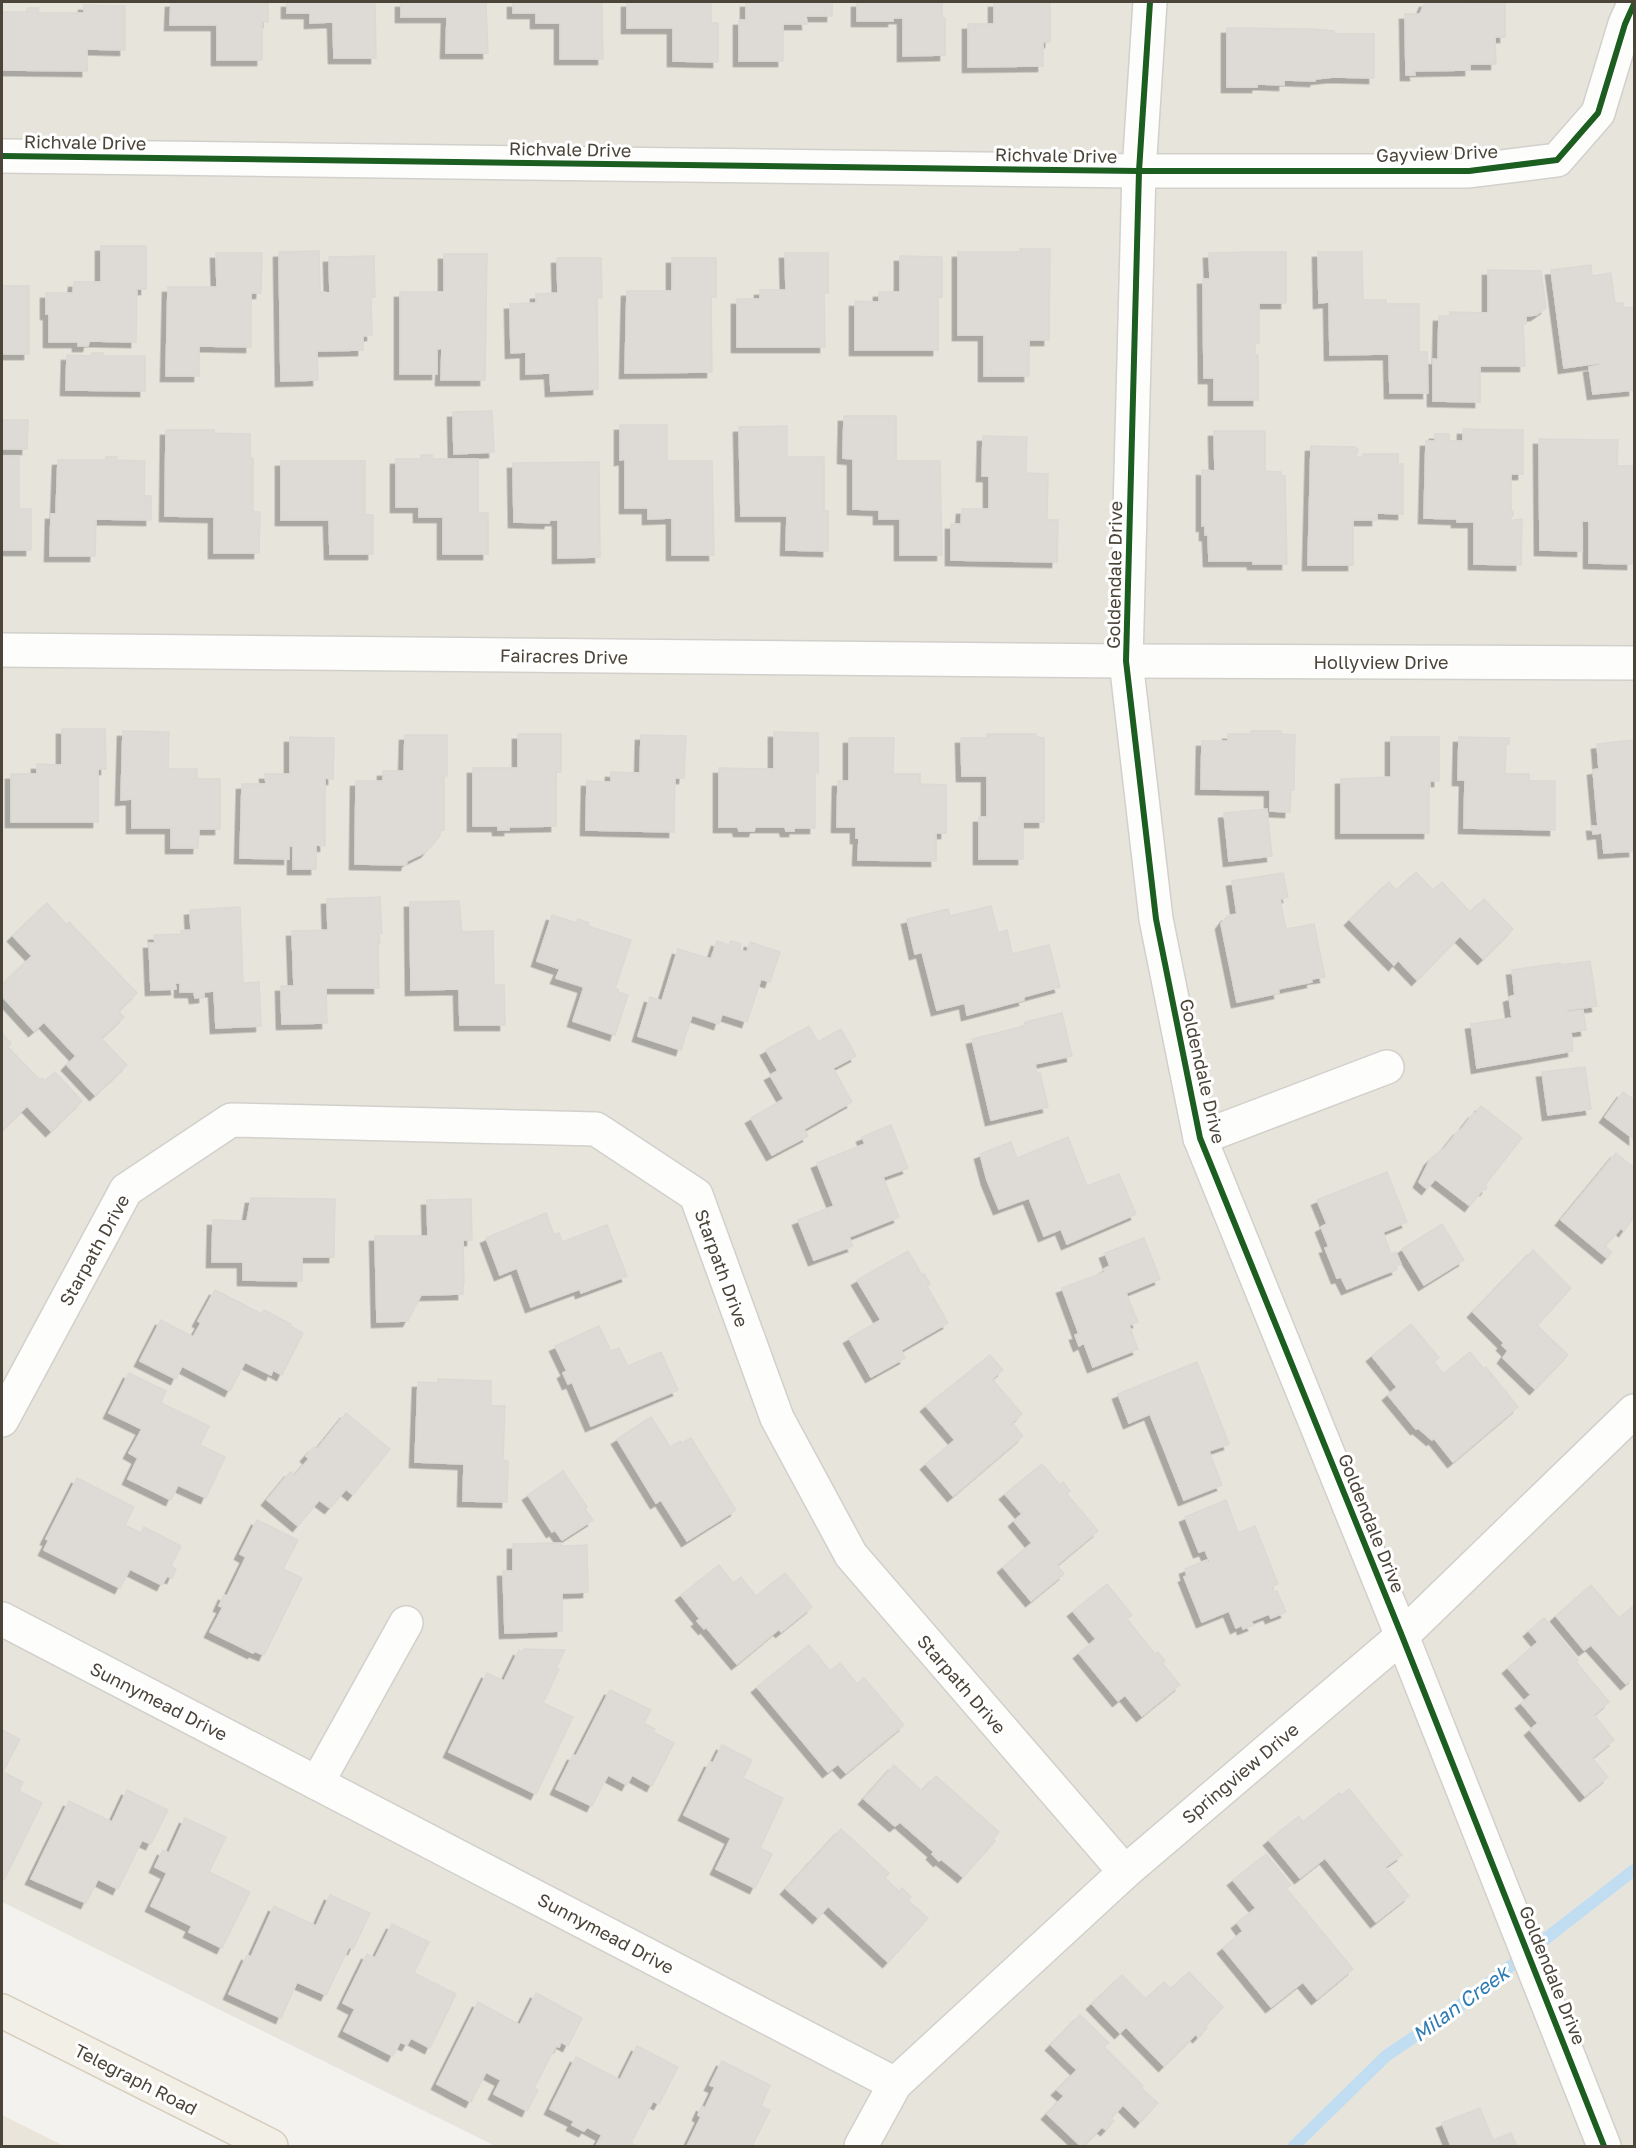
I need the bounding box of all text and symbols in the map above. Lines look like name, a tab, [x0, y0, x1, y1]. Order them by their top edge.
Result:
street label: Richvale Drive	[24, 130, 146, 154]
street label: Richvale Drive	[509, 137, 631, 161]
street label: Gayview Drive	[1376, 140, 1498, 166]
street label: Richvale Drive	[995, 143, 1117, 167]
street label: Goldendale Drive	[1102, 501, 1126, 649]
street label: Fairacres Drive	[500, 644, 628, 668]
street label: Hollyview Drive	[1313, 651, 1449, 673]
street label: Goldendale Drive	[1176, 996, 1230, 1146]
street label: Starpath Drive	[54, 1190, 134, 1310]
street label: Starpath Drive	[690, 1206, 754, 1330]
street label: Goldendale Drive	[1334, 1450, 1410, 1596]
street label: Starpath Drive	[913, 1630, 1011, 1738]
street label: Sunnymead Drive	[87, 1657, 231, 1745]
street label: Springview Drive	[1177, 1718, 1303, 1828]
street label: Sunnymead Drive	[534, 1888, 678, 1978]
street label: Goldendale Drive	[1515, 1902, 1591, 2048]
water label: Milan Creek	[1407, 1958, 1515, 2046]
street label: Telegraph Road	[71, 2039, 201, 2119]

